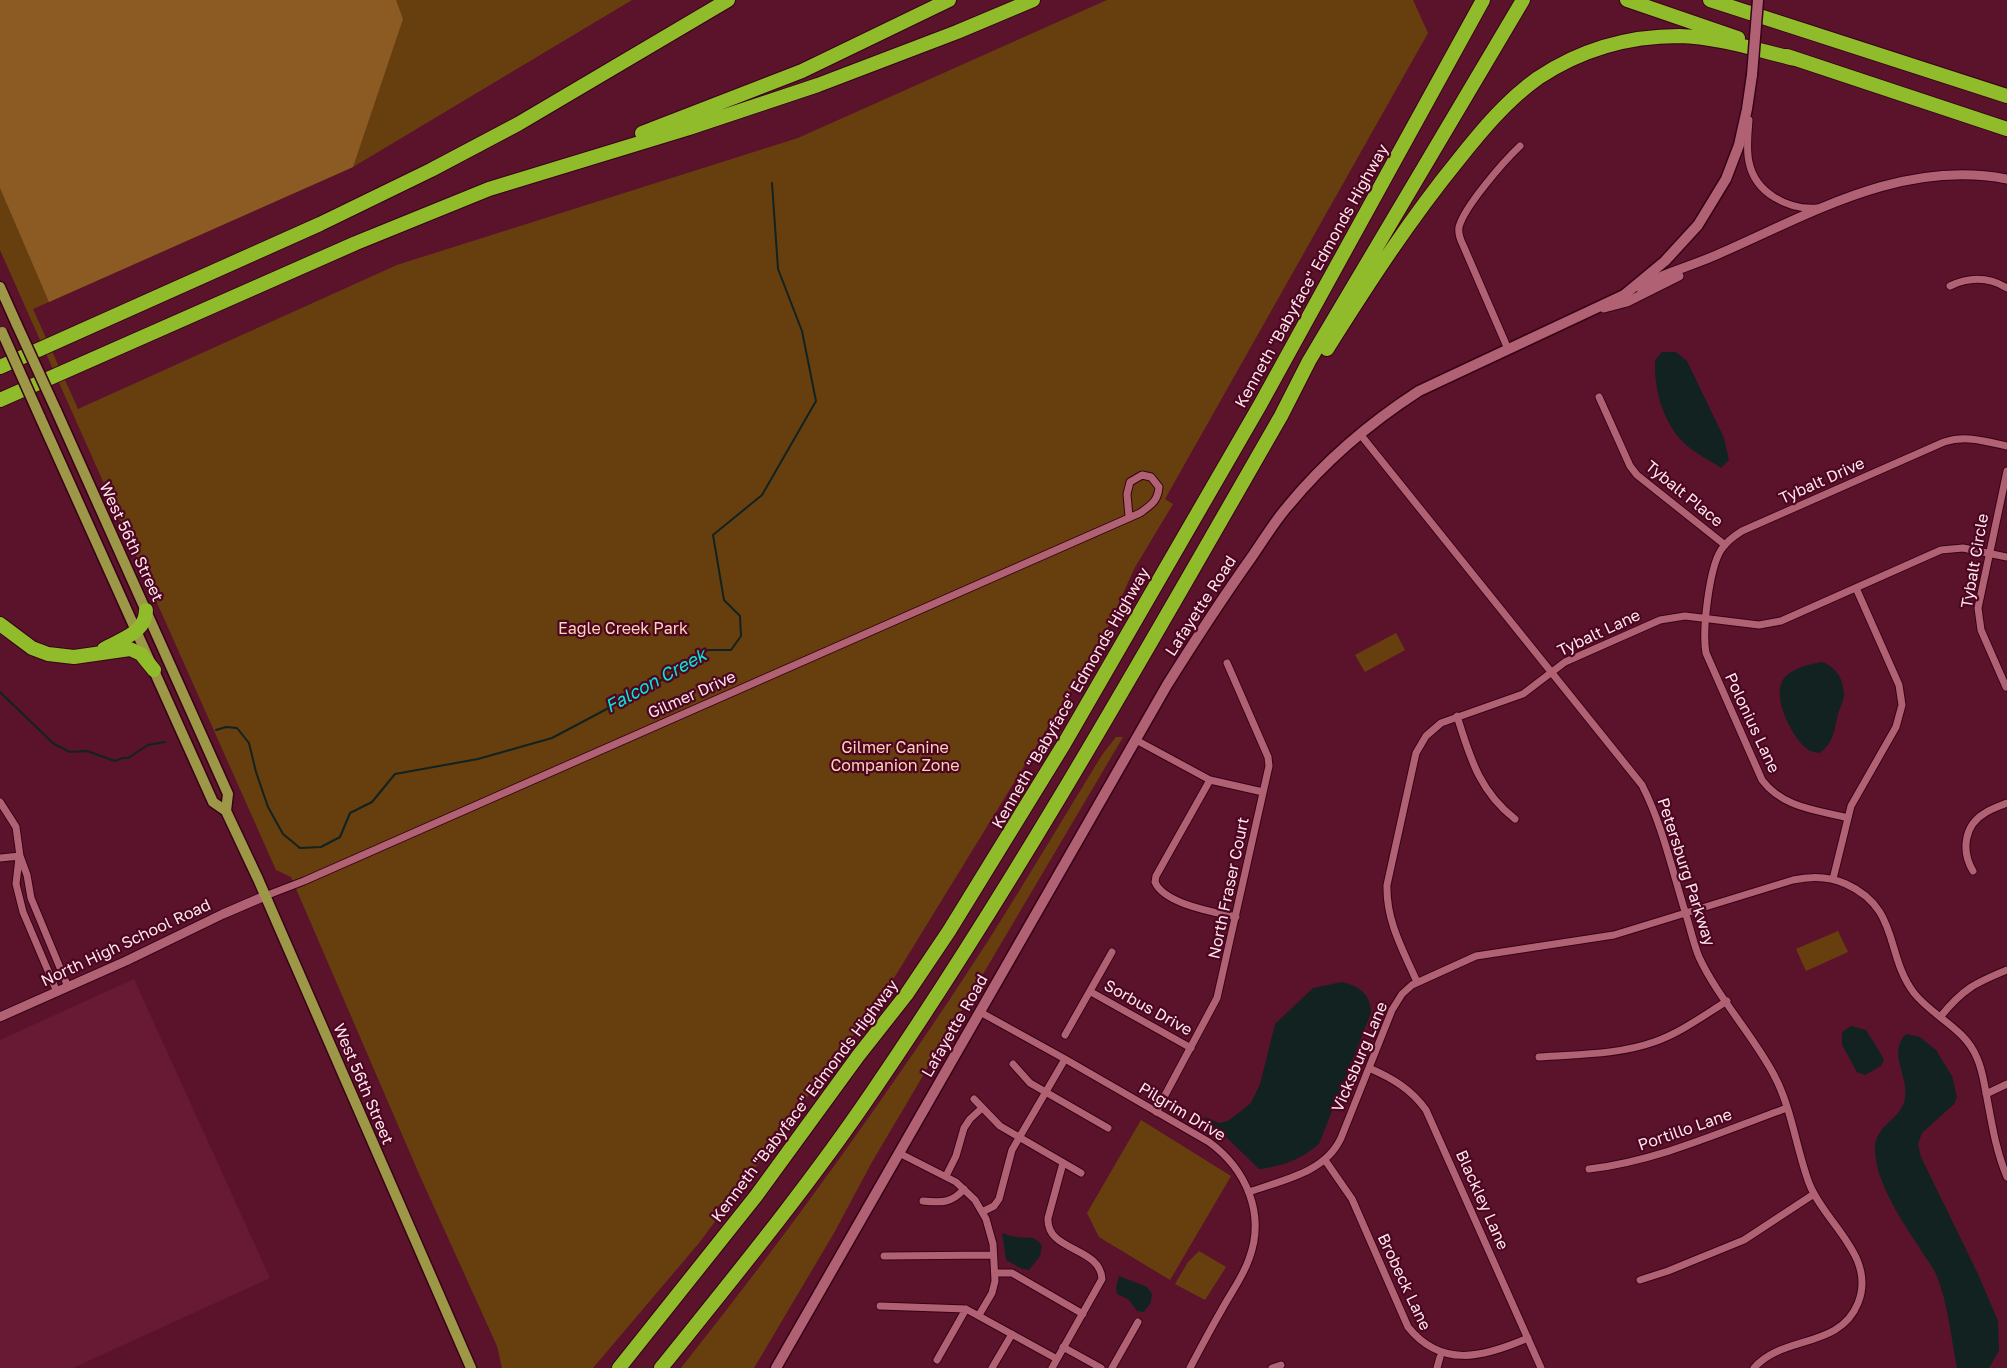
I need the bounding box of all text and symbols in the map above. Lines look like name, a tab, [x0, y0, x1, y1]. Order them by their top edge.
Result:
street label: Kenneth "Babyface" Edmonds Highway	[1231, 141, 1393, 411]
street label: Tybalt Drive	[1776, 454, 1868, 508]
street label: Tybalt Place	[1641, 457, 1727, 531]
street label: West 56th Street	[95, 479, 167, 605]
street label: Tybalt Circle	[1957, 512, 1993, 610]
street label: Lafayette Road	[1161, 552, 1241, 660]
street label: Kenneth "Babyface" Edmonds Highway	[988, 564, 1154, 832]
street label: Tybalt Lane	[1555, 605, 1643, 661]
park label: Eagle Creek Park	[558, 619, 688, 639]
water label: Falcon Creek	[602, 644, 710, 718]
street label: Gilmer Drive	[645, 667, 739, 723]
street label: Polonius Lane	[1720, 670, 1784, 776]
park label: Gilmer Canine Companion Zone	[830, 738, 960, 776]
street label: Petersburg Parkway	[1653, 796, 1719, 948]
street label: North Fraser Court	[1205, 815, 1253, 961]
street label: North High School Road	[38, 895, 214, 991]
street label: Lafayette Road	[918, 971, 992, 1081]
street label: Kenneth "Babyface" Edmonds Highway	[708, 976, 902, 1226]
street label: Sorbus Drive	[1101, 976, 1195, 1040]
street label: Vicksburg Lane	[1328, 999, 1392, 1115]
street label: West 56th Street	[329, 1021, 397, 1147]
street label: Pilgrim Drive	[1135, 1079, 1229, 1145]
street label: Portillo Lane	[1635, 1105, 1735, 1155]
street label: Blackley Lane	[1451, 1147, 1513, 1253]
street label: Brobeck Lane	[1373, 1230, 1435, 1334]

